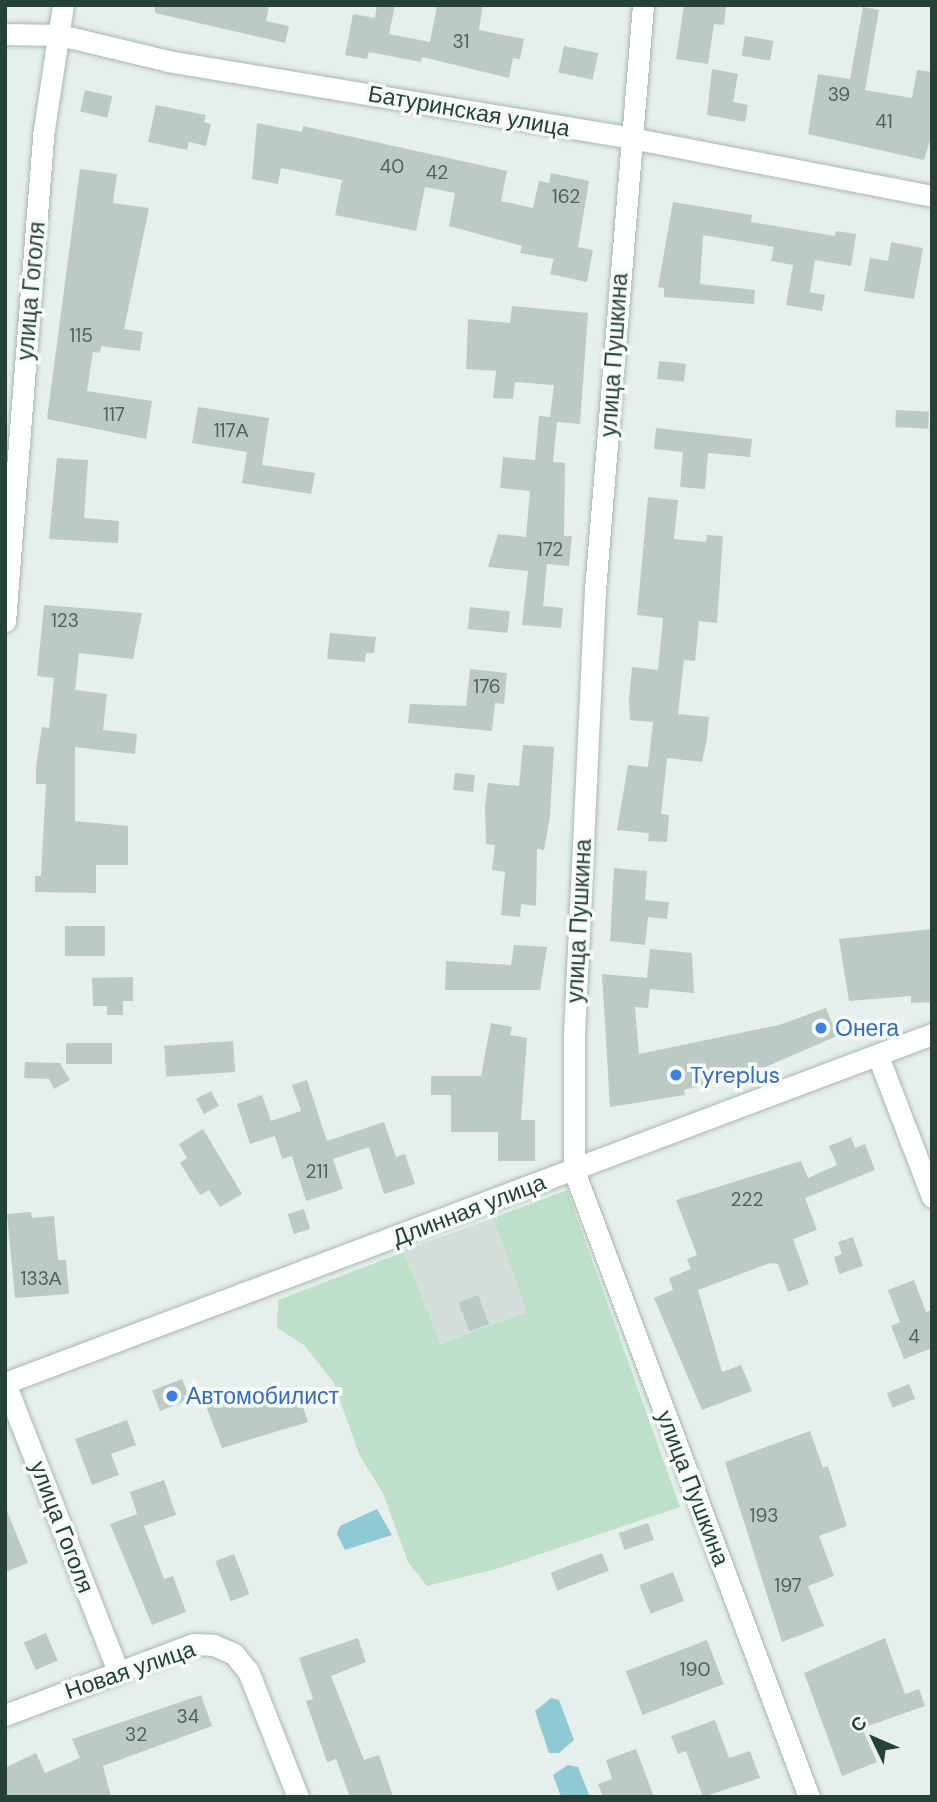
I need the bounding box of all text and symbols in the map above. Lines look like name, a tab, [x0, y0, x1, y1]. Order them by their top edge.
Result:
house number: 31	[453, 31, 469, 53]
street label: Батуринская улица	[366, 80, 572, 142]
house number: 39	[828, 84, 850, 106]
house number: 41	[875, 111, 893, 133]
house number: 40	[380, 156, 404, 178]
house number: 42	[426, 162, 448, 184]
house number: 162	[552, 186, 580, 208]
street label: улица Гоголя	[11, 221, 51, 361]
street label: улица Пушкина	[595, 272, 633, 438]
house number: 115	[69, 325, 93, 347]
house number: 117	[103, 404, 125, 426]
house number: 117А	[214, 420, 248, 442]
house number: 172	[537, 539, 563, 561]
house number: 123	[51, 610, 79, 632]
house number: 176	[473, 676, 501, 698]
street label: улица Пушкина	[561, 838, 597, 1004]
place label: Онега	[835, 1014, 899, 1042]
marker: Онега	[813, 1020, 829, 1036]
place label: Tyreplus	[690, 1061, 780, 1089]
marker: Tyreplus	[668, 1067, 684, 1083]
house number: 211	[306, 1161, 328, 1183]
street label: Длинная улица	[389, 1168, 549, 1252]
house number: 222	[731, 1189, 763, 1211]
house number: 133А	[20, 1268, 62, 1290]
house number: 4	[908, 1326, 920, 1348]
place label: Автомобилист	[186, 1382, 339, 1410]
marker: Автомобилист	[164, 1388, 180, 1404]
street label: улица Пушкина	[651, 1406, 735, 1570]
street label: улица Гоголя	[24, 1457, 100, 1597]
house number: 193	[750, 1505, 778, 1527]
house number: 197	[774, 1575, 802, 1597]
street label: Новая улица	[61, 1635, 199, 1705]
house number: 190	[680, 1659, 710, 1681]
north arrow	[839, 1704, 909, 1774]
house number: 34	[177, 1706, 199, 1728]
text: С	[845, 1710, 872, 1738]
house number: 32	[125, 1724, 147, 1746]

